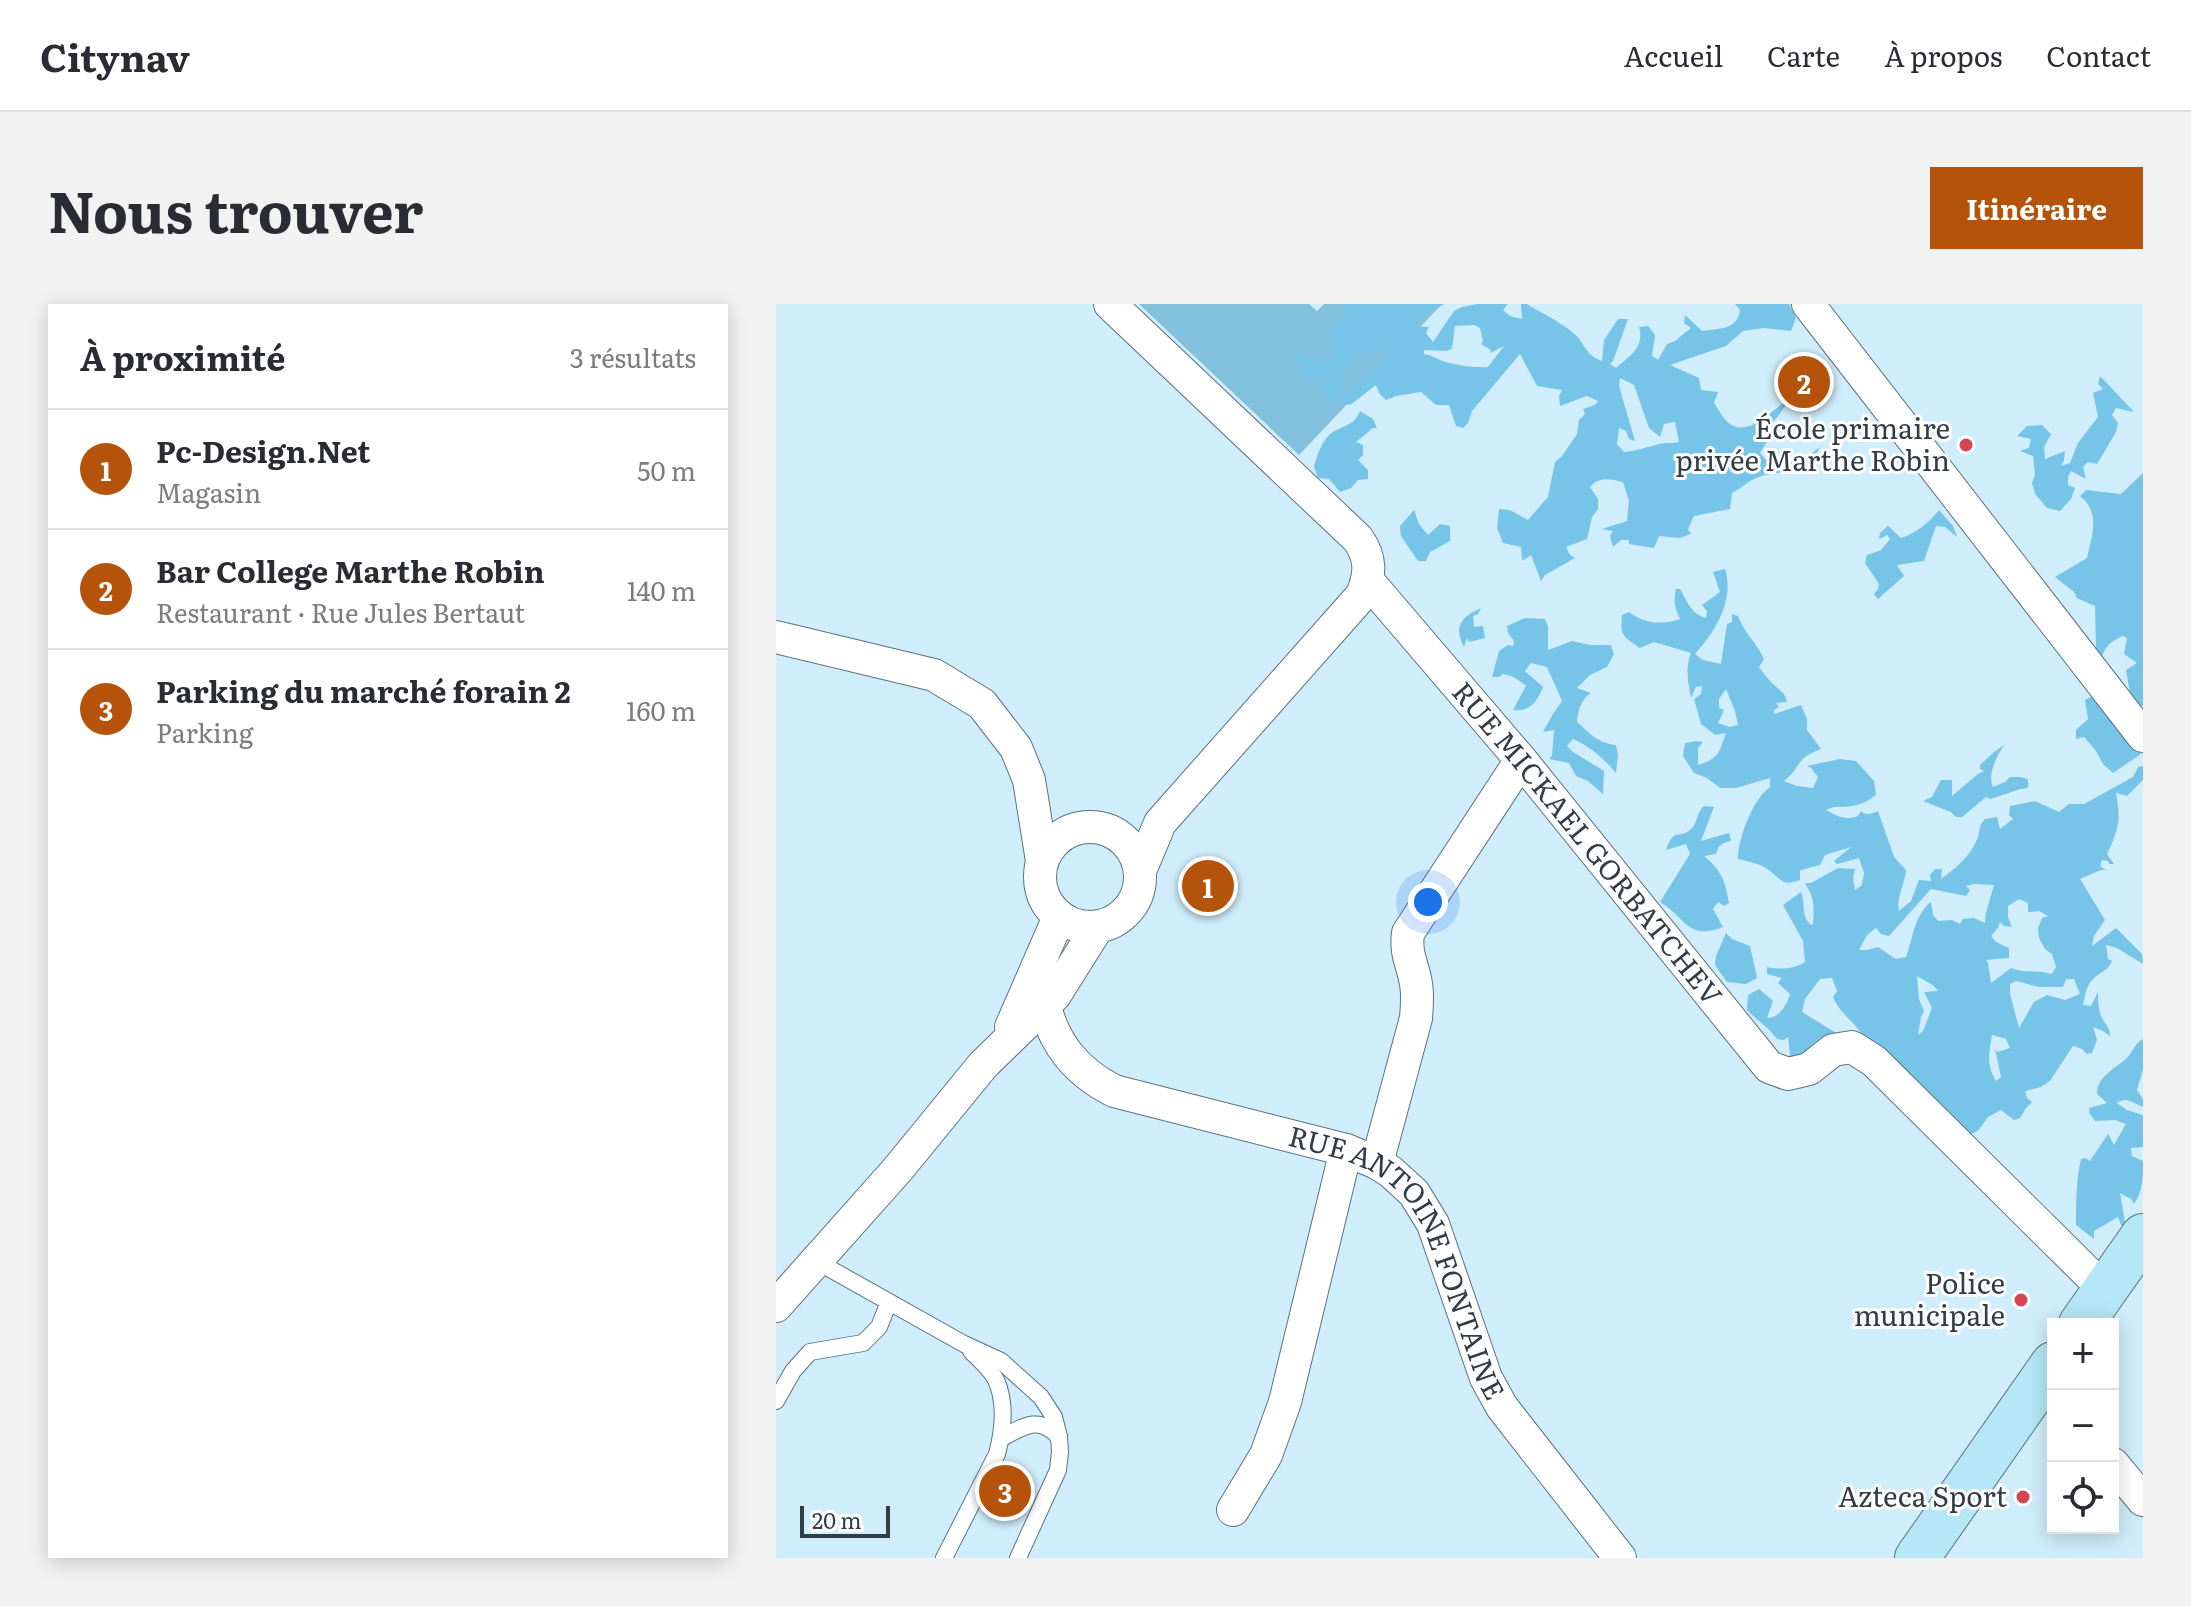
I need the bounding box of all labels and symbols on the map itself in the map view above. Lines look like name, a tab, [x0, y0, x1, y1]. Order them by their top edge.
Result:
pin: 2	[1778, 352, 1830, 412]
place label: École primaire privée Marthe Robin	[1675, 406, 1950, 480]
marker: École primaire privée Marthe Robin	[1957, 436, 1975, 454]
street label: RUE MICKAEL GORBATCHEV	[1444, 671, 1734, 1013]
pin: 1	[1182, 856, 1234, 916]
your location	[1408, 882, 1448, 922]
street label: RUE ANTOINE FONTAINE	[1285, 1113, 1517, 1407]
place label: Police municipale	[1854, 1261, 2005, 1335]
marker: Police municipale	[2012, 1291, 2030, 1309]
pin: 3	[979, 1461, 1031, 1521]
place label: Azteca Sport	[1838, 1474, 2008, 1516]
marker: Azteca Sport	[2014, 1488, 2032, 1506]
scale bar	[800, 1502, 890, 1538]

